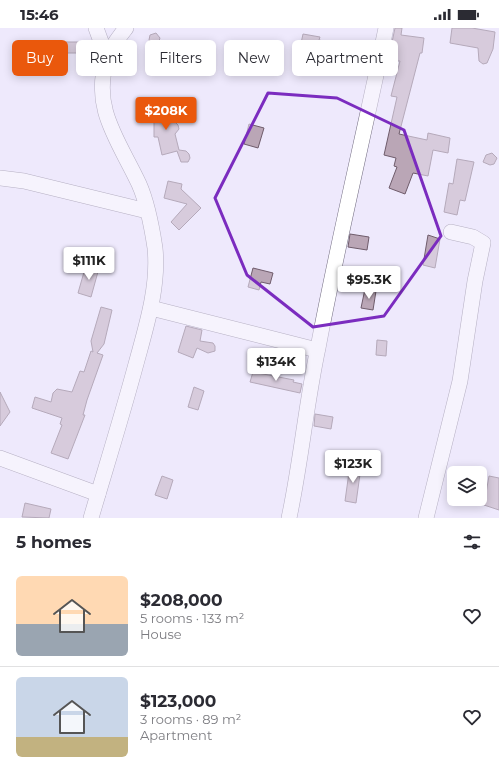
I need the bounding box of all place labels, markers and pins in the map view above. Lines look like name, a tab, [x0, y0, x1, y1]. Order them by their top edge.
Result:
pin: $208K	[138, 97, 194, 131]
pin: $111K	[61, 247, 117, 281]
pin: $95.3K	[336, 266, 402, 300]
pin: $134K	[248, 348, 304, 382]
pin: $123K	[325, 450, 381, 484]

